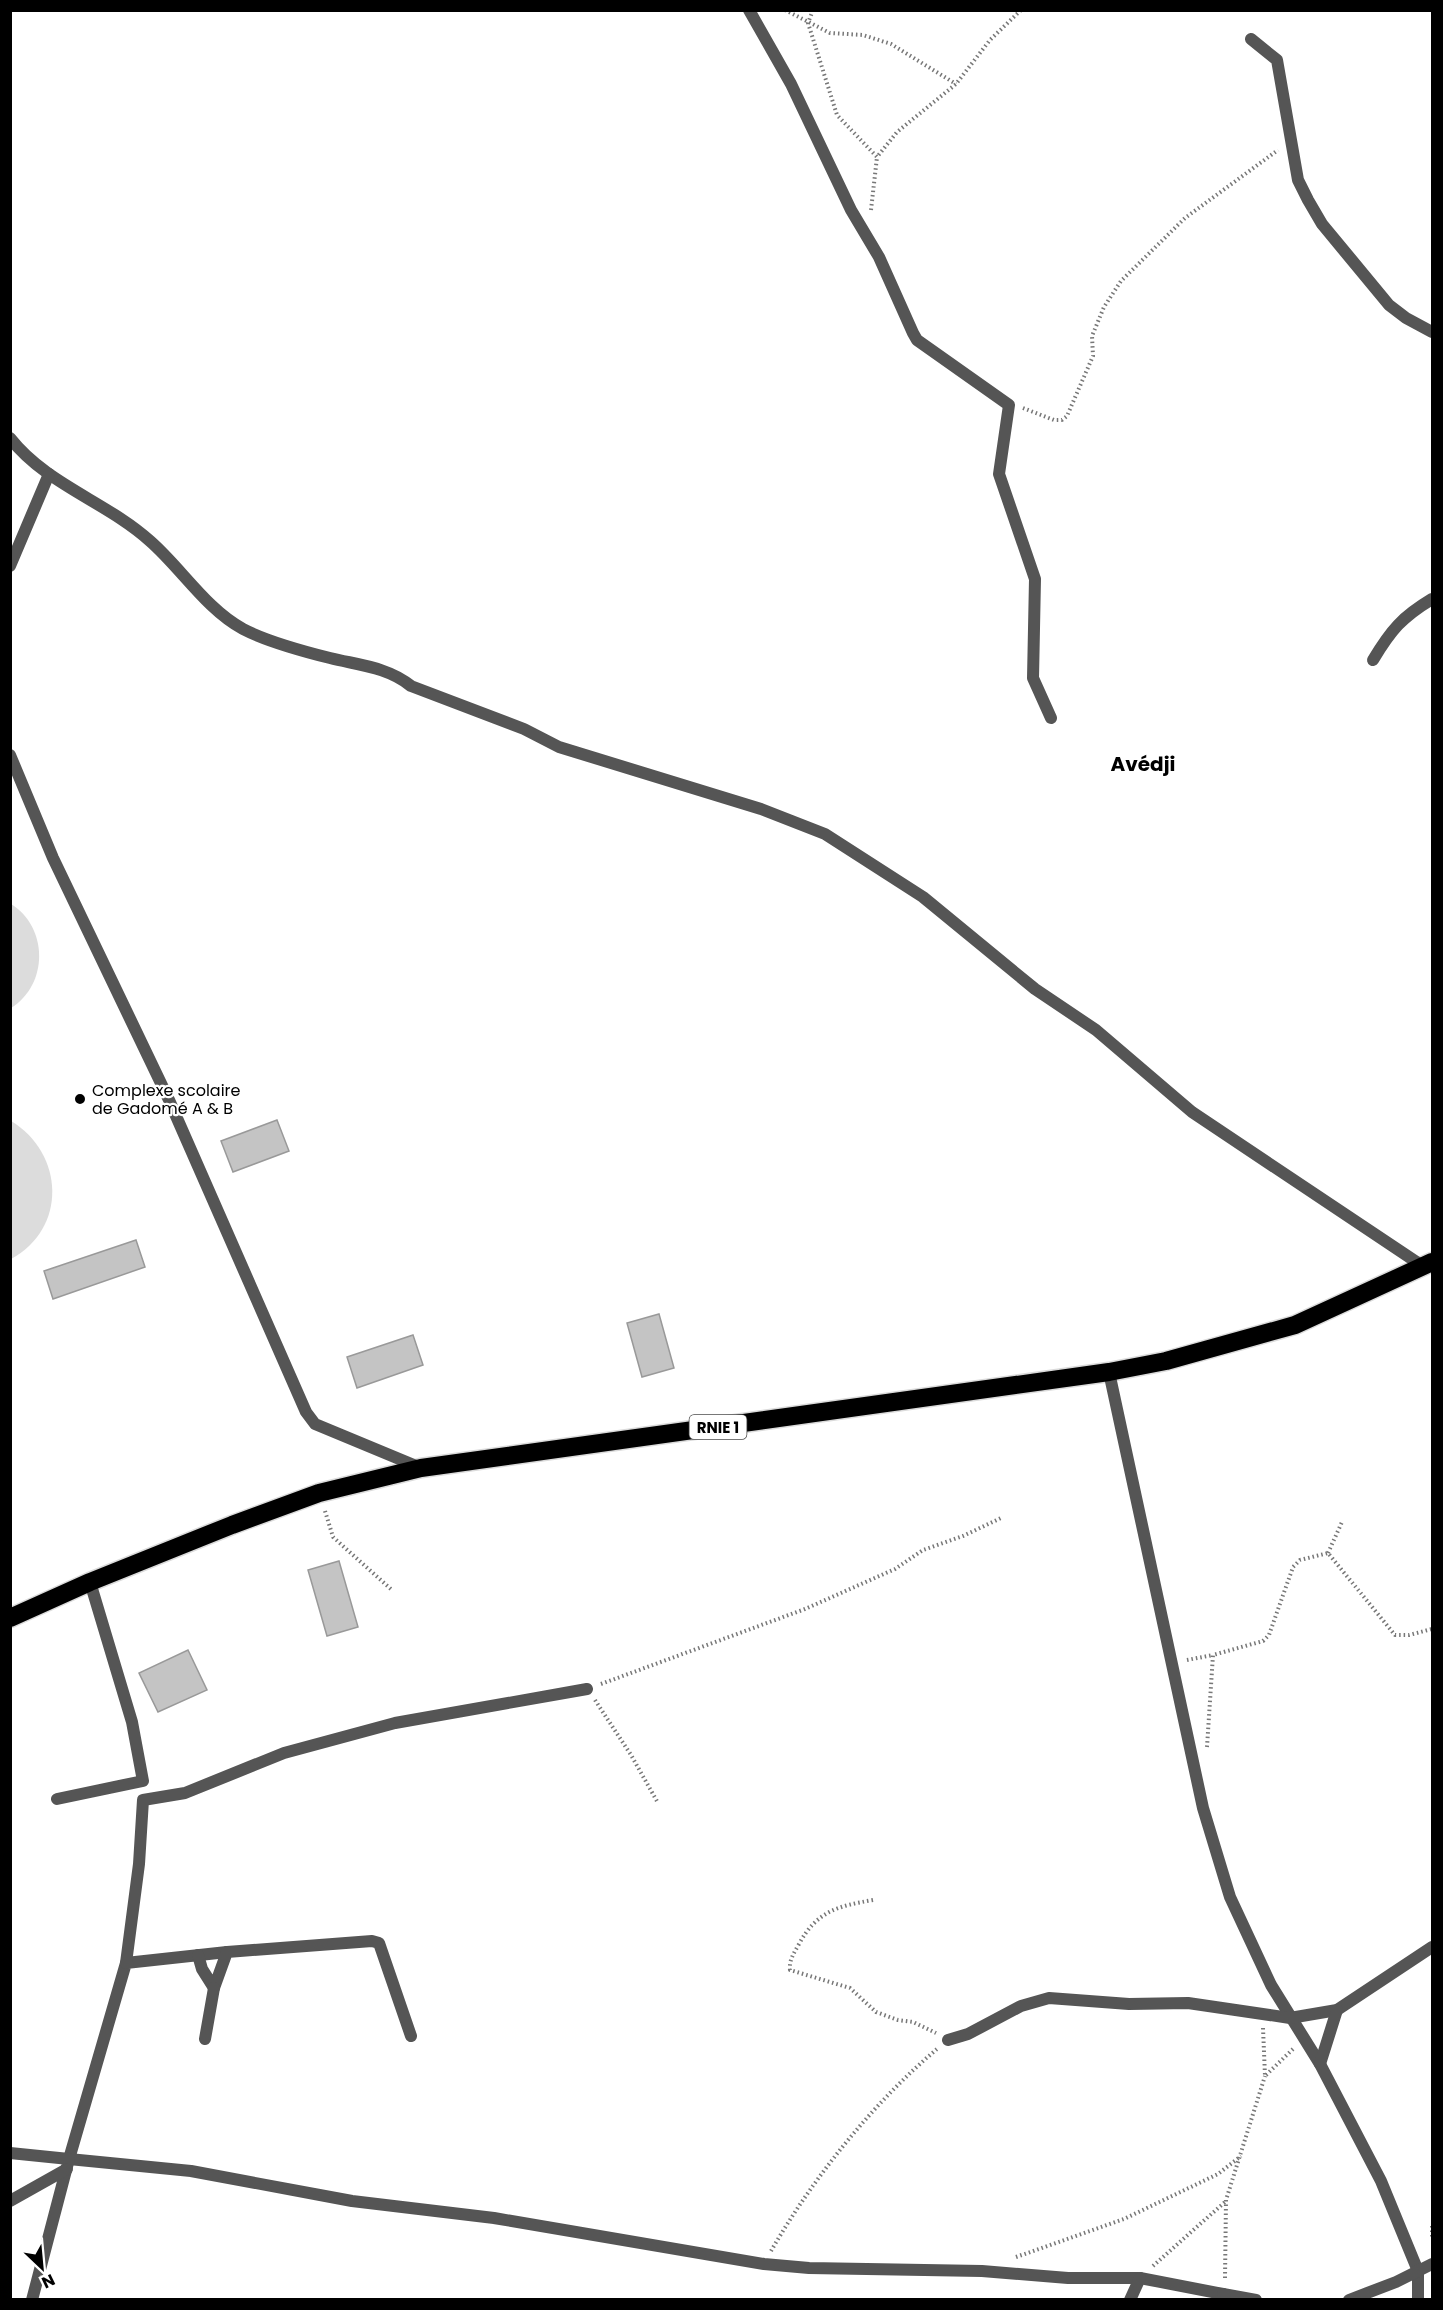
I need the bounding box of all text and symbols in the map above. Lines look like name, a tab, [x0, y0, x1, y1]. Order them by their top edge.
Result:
district label: Avédji	[1111, 750, 1175, 778]
place label: Complexe scolaire de Gadomé A & B	[92, 1079, 241, 1120]
marker: Complexe scolaire de Gadomé A & B	[73, 1092, 87, 1106]
road number: RNIE 1	[690, 1415, 746, 1439]
north arrow	[12, 2238, 72, 2298]
text: N	[38, 2268, 59, 2294]

